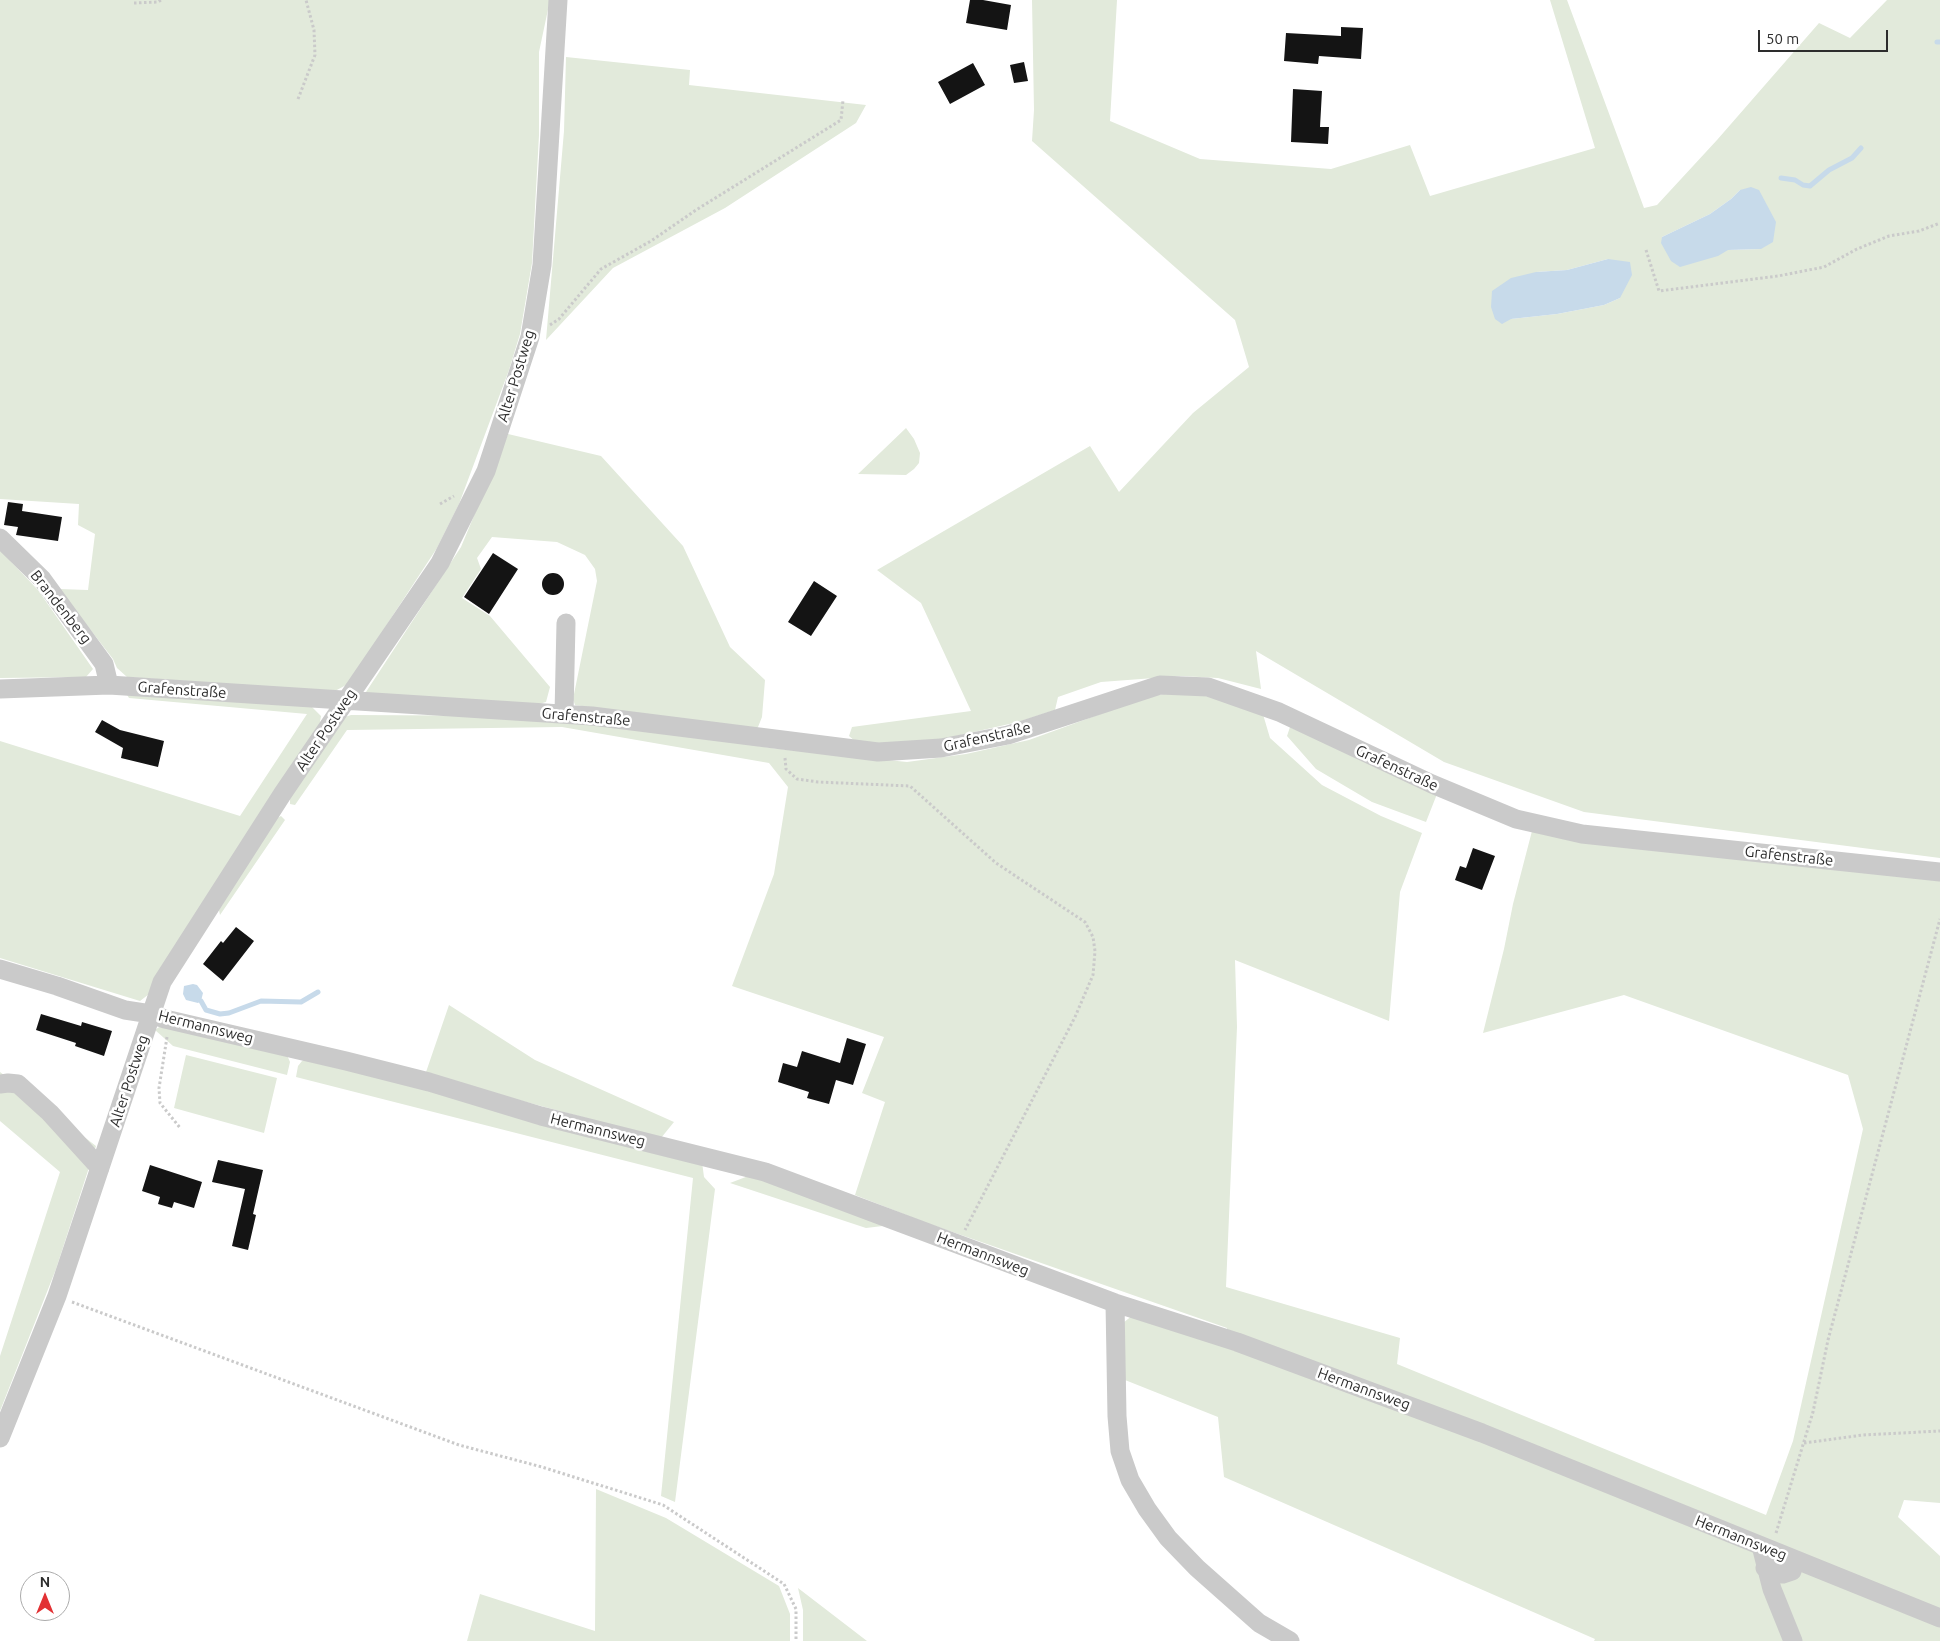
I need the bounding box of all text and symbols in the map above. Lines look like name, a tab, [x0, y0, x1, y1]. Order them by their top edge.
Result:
scale bar	[1760, 20, 1890, 52]
text: 50 m	[1766, 30, 1799, 47]
street label: Alter Postweg	[493, 328, 539, 424]
street label: Brandenberg	[27, 567, 95, 647]
street label: Grafenstraße	[137, 678, 227, 702]
street label: Alter Postweg	[292, 685, 360, 775]
street label: Grafenstraße	[541, 704, 631, 730]
street label: Grafenstraße	[942, 718, 1032, 756]
street label: Grafenstraße	[1353, 741, 1441, 795]
street label: Grafenstraße	[1744, 842, 1834, 870]
street label: Hermannsweg	[157, 1007, 255, 1047]
street label: Alter Postweg	[106, 1033, 152, 1129]
street label: Hermannsweg	[549, 1110, 647, 1150]
street label: Hermannsweg	[934, 1228, 1032, 1280]
street label: Hermannsweg	[1315, 1364, 1413, 1414]
street label: Hermannsweg	[1693, 1511, 1789, 1565]
north arrow	[20, 1571, 70, 1621]
text: N	[40, 1574, 50, 1590]

